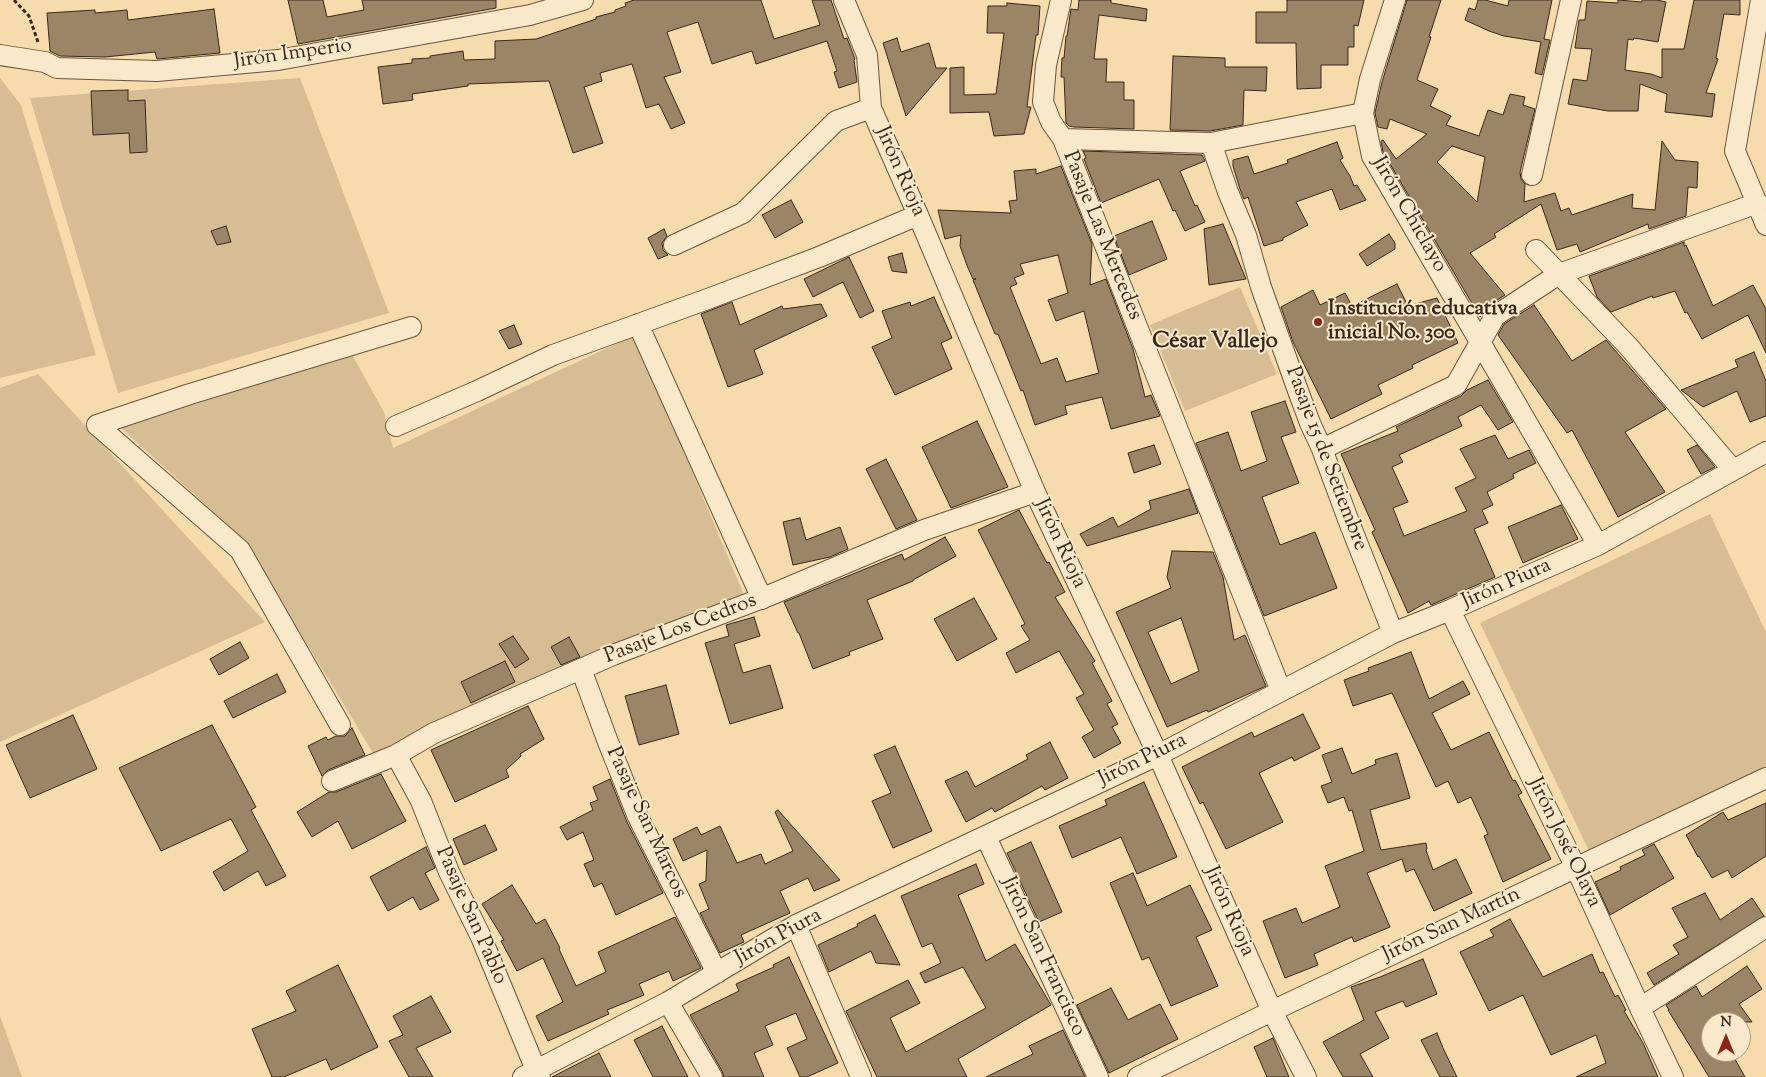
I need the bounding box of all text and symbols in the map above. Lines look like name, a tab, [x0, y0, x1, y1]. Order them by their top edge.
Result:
street label: Jirón Imperio	[232, 34, 354, 76]
street label: Jirón Rioja	[868, 123, 930, 221]
street label: Pasaje Las Mercedes	[1056, 148, 1146, 324]
street label: Jirón Chiclayo	[1365, 153, 1451, 277]
place label: Institución educativa inicial No. 300	[1328, 297, 1518, 347]
marker: Institución educativa inicial No. 300	[1312, 316, 1324, 328]
district label: César Vallejo	[1152, 330, 1278, 356]
street label: Pasaje 15 de Setiembre	[1278, 363, 1372, 555]
street label: Jirón Rioja	[1027, 495, 1091, 593]
street label: Jirón Piura	[1458, 554, 1556, 616]
street label: Pasaje Los Cedros	[601, 589, 761, 671]
street label: Jirón Piura	[1095, 729, 1191, 793]
street label: Pasaje San Marcos	[599, 743, 691, 903]
street label: Jirón José Olaya	[1521, 774, 1605, 912]
street label: Pasaje San Pablo	[428, 843, 512, 989]
street label: Jirón Rioja	[1197, 863, 1259, 961]
street label: Jirón San Francisco	[994, 873, 1090, 1041]
street label: Jirón San Martín	[1379, 883, 1525, 969]
street label: Jirón Piura	[731, 904, 827, 972]
north arrow	[1701, 1012, 1751, 1062]
text: N	[1720, 1013, 1732, 1033]

